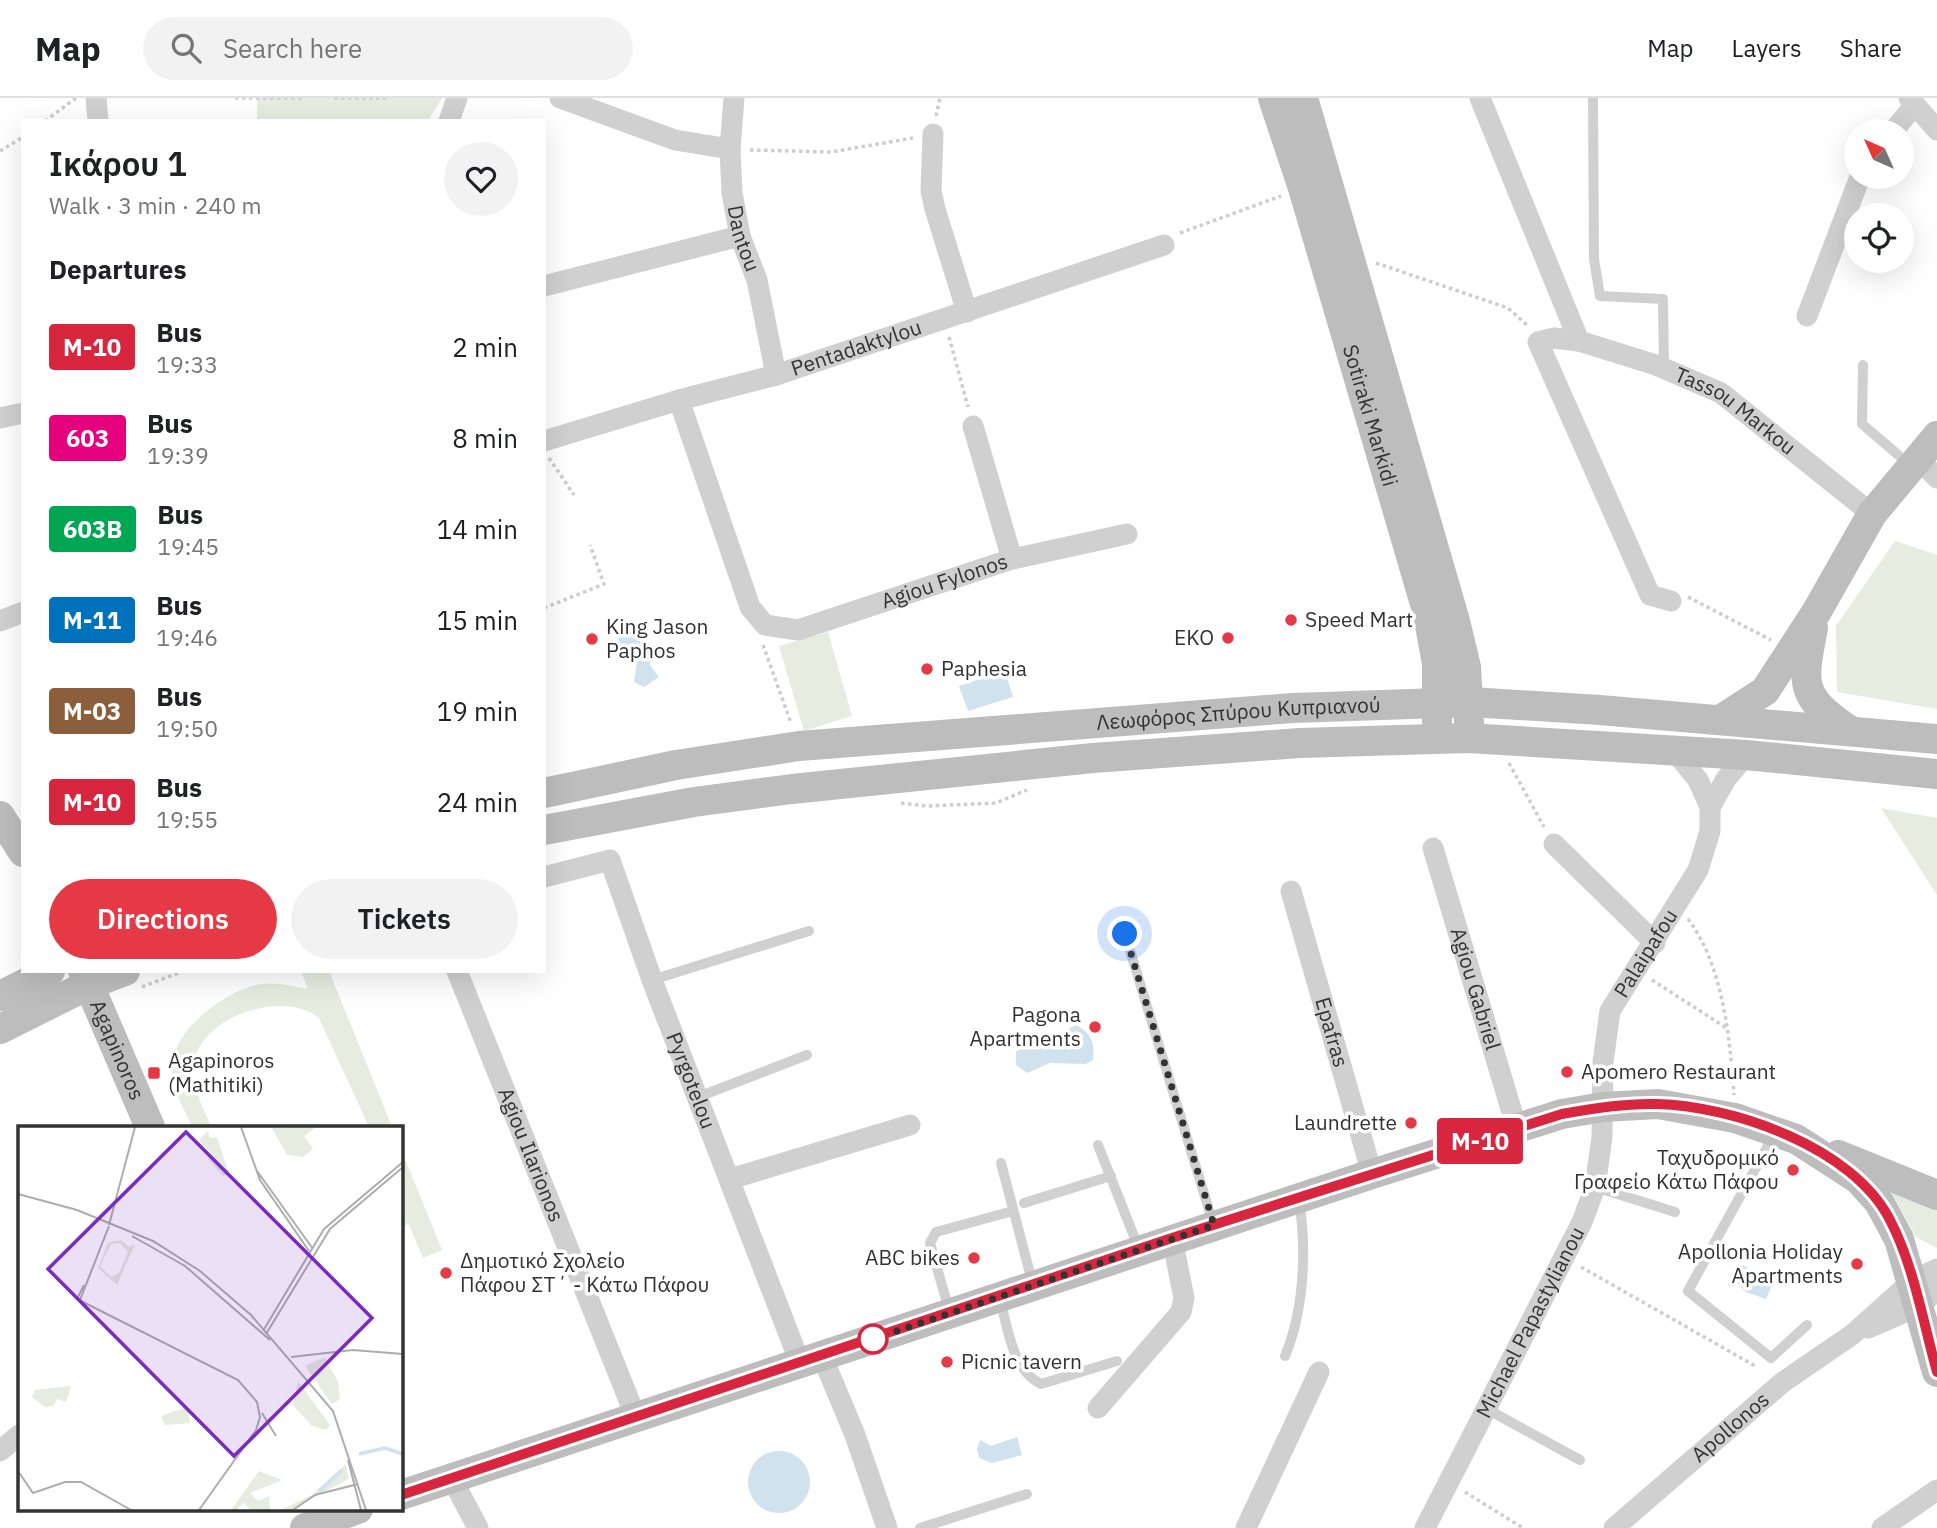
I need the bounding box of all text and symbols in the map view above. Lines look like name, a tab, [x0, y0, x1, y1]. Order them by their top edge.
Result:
search box	[143, 17, 633, 80]
text: Map	[35, 27, 101, 70]
icon: search	[167, 29, 205, 67]
text: Search here	[223, 31, 362, 65]
text: Map	[1647, 32, 1694, 64]
text: Layers	[1732, 32, 1802, 64]
text: Share	[1840, 32, 1902, 64]
north arrow	[1844, 119, 1914, 189]
map controls	[1844, 119, 1914, 273]
text: Ικάρου 1	[49, 142, 187, 185]
button: heart	[444, 142, 518, 216]
text: Walk · 3 min · 240 m	[49, 190, 262, 220]
street label: Dantou	[722, 203, 767, 275]
button: locate	[1844, 203, 1914, 273]
text: Departures	[49, 252, 187, 286]
street label: Pentadaktylou	[787, 312, 925, 382]
text: Bus	[156, 315, 202, 349]
text: 2 min	[452, 330, 518, 364]
text: M-10	[63, 331, 121, 363]
street label: Sotiraki Markidi	[1337, 341, 1405, 489]
text: 19:33	[156, 349, 218, 379]
street label: Tassou Markou	[1671, 360, 1802, 461]
text: Bus	[147, 406, 193, 440]
text: 8 min	[452, 421, 518, 455]
text: 603	[66, 422, 109, 454]
text: 19:39	[147, 440, 209, 470]
text: Bus	[157, 497, 203, 531]
text: 14 min	[437, 512, 518, 546]
text: 603B	[63, 513, 122, 545]
text: 19:45	[157, 531, 219, 561]
street label: Agiou Fylonos	[877, 546, 1011, 614]
text: Bus	[156, 588, 202, 622]
text: 15 min	[437, 603, 518, 637]
text: M-11	[63, 604, 121, 636]
place label: Speed Mart	[1305, 605, 1413, 633]
place label: King Jason Paphos	[606, 612, 708, 664]
marker: Speed Mart	[1283, 612, 1299, 628]
text: 19:46	[156, 622, 218, 652]
place label: EKO	[1174, 623, 1214, 651]
marker: EKO	[1220, 630, 1236, 646]
marker: King Jason Paphos	[584, 631, 600, 647]
place label: Paphesia	[941, 654, 1027, 682]
marker: Paphesia	[919, 661, 935, 677]
text: Bus	[156, 679, 202, 713]
street label: Λεωφόρος Σπύρου Κυπριανού	[1095, 690, 1381, 736]
text: 19 min	[437, 694, 518, 728]
text: M-03	[63, 695, 121, 727]
text: 19:50	[156, 713, 218, 743]
text: Bus	[156, 770, 202, 804]
text: 24 min	[437, 785, 518, 819]
text: M-10	[63, 786, 121, 818]
text: 19:55	[156, 804, 218, 834]
button: Directions	[49, 879, 277, 959]
button: Tickets	[291, 879, 518, 959]
street label: Palaipafou	[1607, 903, 1683, 1003]
your location	[1107, 916, 1142, 951]
street label: Agiou Gabriel	[1445, 924, 1508, 1054]
street label: Epafras	[1309, 994, 1356, 1070]
street label: Agapinoros	[84, 995, 152, 1104]
place label: Pagona Apartments	[970, 1000, 1081, 1052]
marker: Pagona Apartments	[1087, 1019, 1103, 1035]
street label: Pyrgotelou	[660, 1028, 723, 1132]
place label: Agapinoros (Mathitiki)	[168, 1046, 274, 1098]
place label: Apomero Restaurant	[1581, 1057, 1776, 1085]
marker: Apomero Restaurant	[1559, 1064, 1575, 1080]
marker: Agapinoros (Mathitiki)	[146, 1065, 162, 1081]
street label: Agiou Ilarionos	[492, 1083, 571, 1226]
place label: Laundrette	[1294, 1108, 1397, 1136]
marker: Laundrette	[1403, 1115, 1419, 1131]
line badge: M-10	[1431, 1118, 1529, 1164]
text: M-10	[1451, 1125, 1509, 1157]
inset map	[18, 1126, 402, 1510]
place label: Ταχυδρομικό Γραφείο Κάτω Πάφου	[1574, 1143, 1779, 1195]
marker: Ταχυδρομικό Γραφείο Κάτω Πάφου	[1785, 1162, 1801, 1178]
street label: Michael Papastylianou	[1469, 1222, 1590, 1422]
place label: Apollonia Holiday Apartments	[1678, 1237, 1844, 1289]
place label: ABC bikes	[865, 1243, 960, 1271]
place label: Δημοτικό Σχολείο Πάφου ΣΤ΄ - Κάτω Πάφου	[460, 1246, 709, 1298]
marker: ABC bikes	[966, 1250, 982, 1266]
marker: Apollonia Holiday Apartments	[1849, 1256, 1865, 1272]
marker: Δημοτικό Σχολείο Πάφου ΣΤ΄ - Κάτω Πάφου	[438, 1265, 454, 1281]
unlabelled marker	[858, 1324, 888, 1354]
place label: Picnic tavern	[961, 1347, 1082, 1375]
marker: Picnic tavern	[939, 1354, 955, 1370]
street label: Apollonos	[1685, 1385, 1775, 1468]

